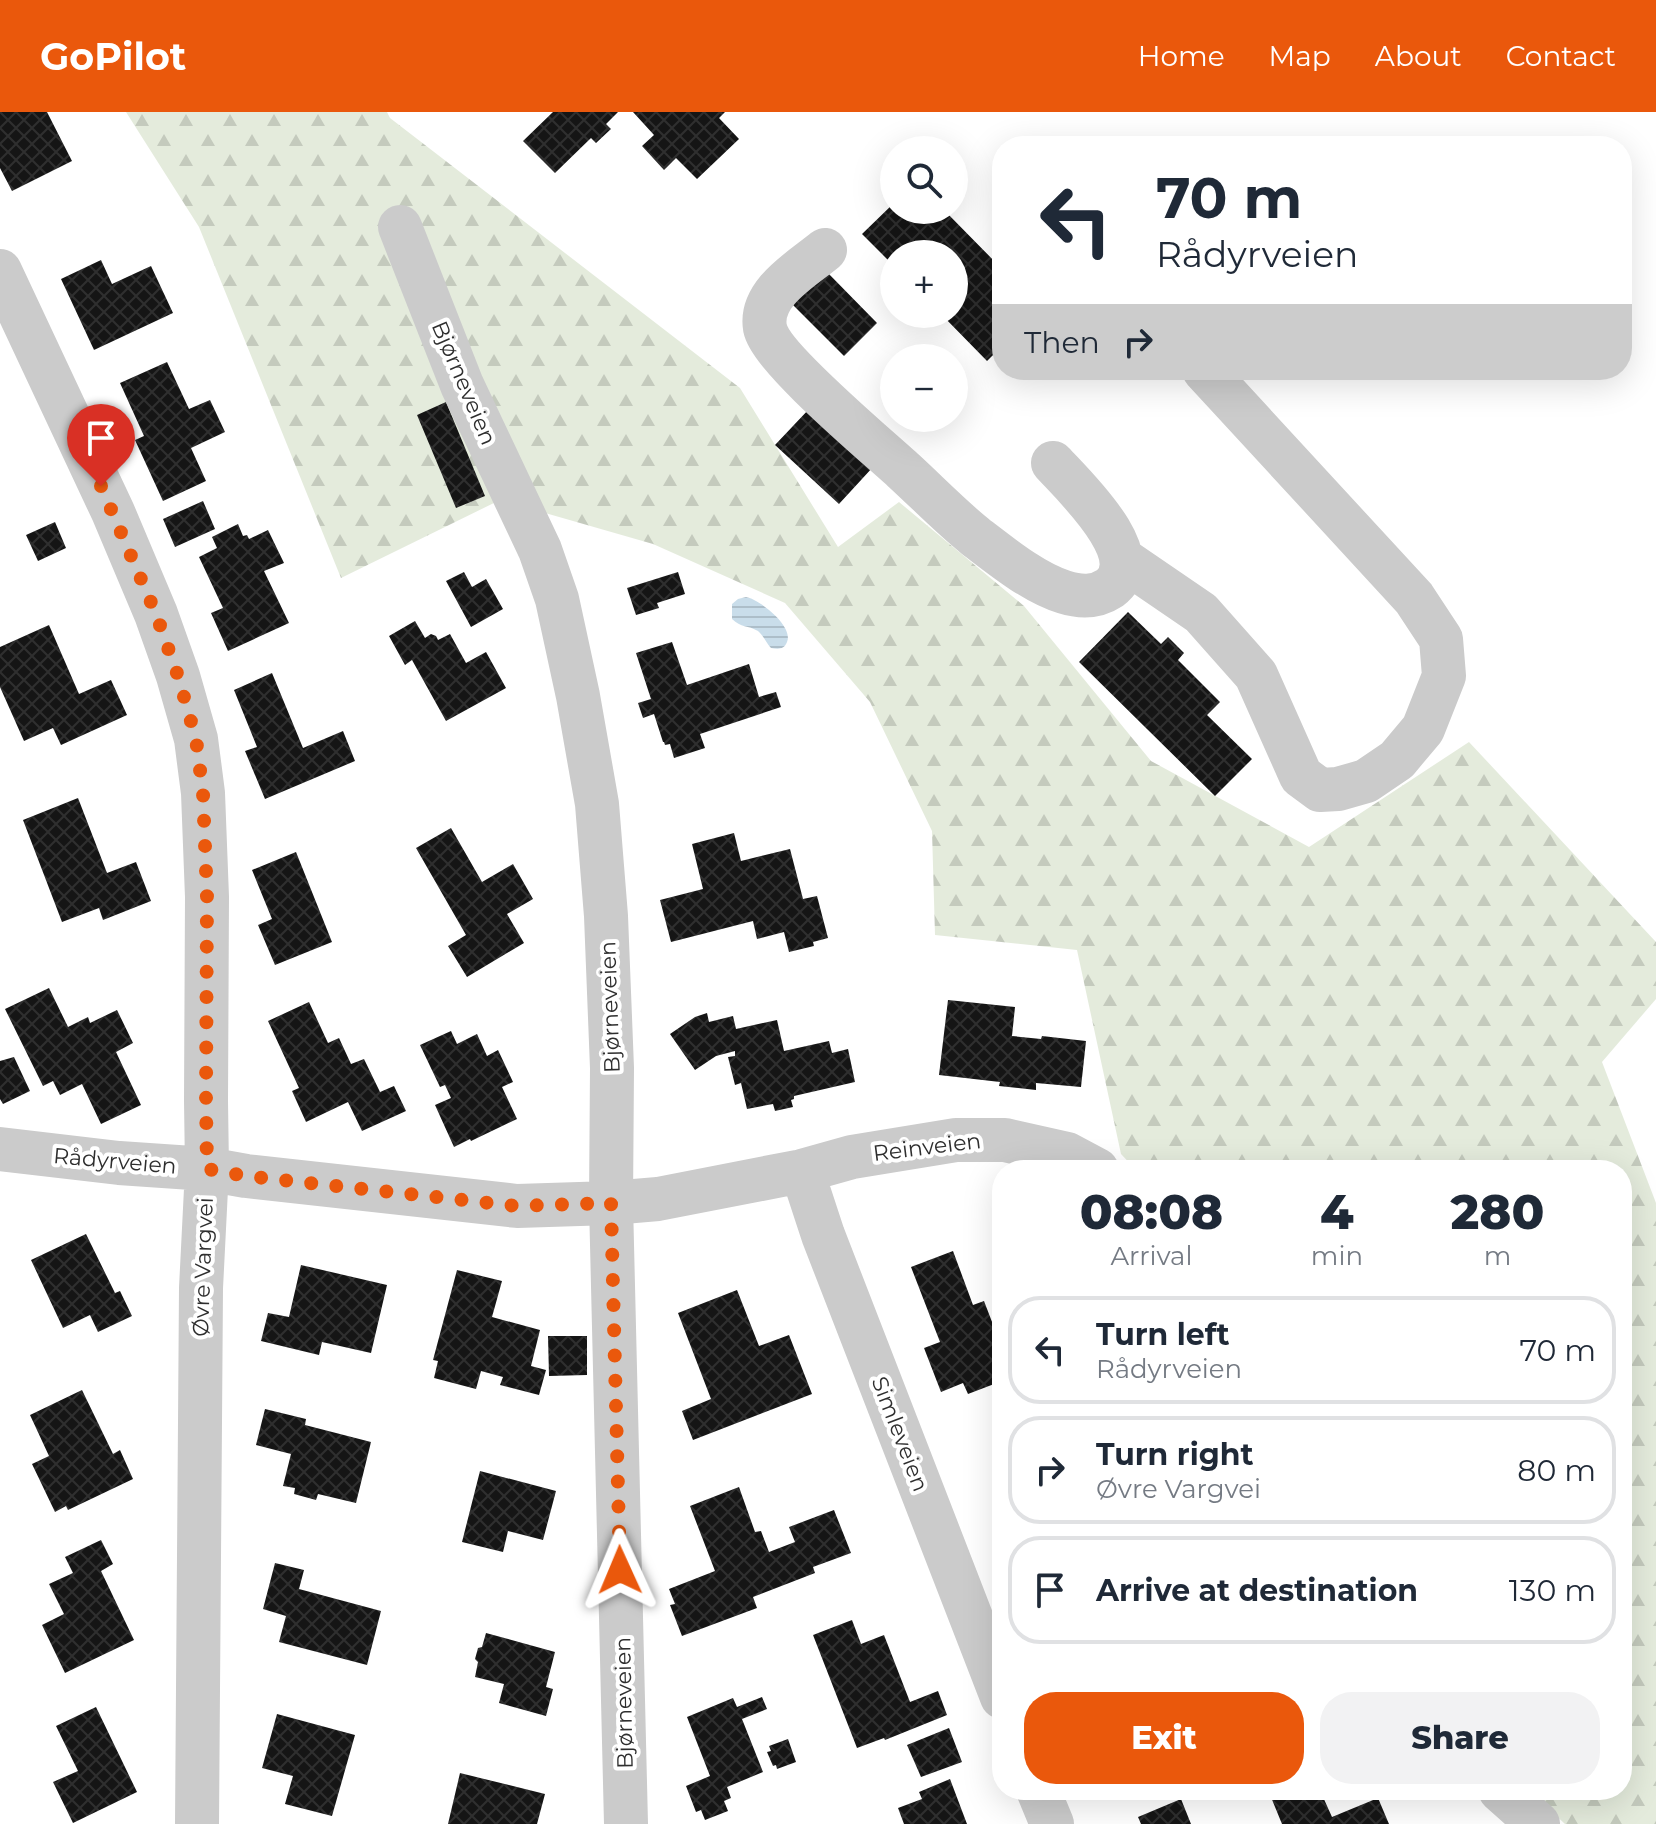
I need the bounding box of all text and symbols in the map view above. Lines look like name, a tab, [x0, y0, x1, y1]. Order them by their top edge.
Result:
text: GoPilot	[40, 33, 186, 80]
text: Home	[1138, 39, 1225, 73]
text: Map	[1269, 39, 1331, 73]
text: About	[1375, 39, 1462, 73]
text: Contact	[1506, 39, 1616, 73]
map controls	[880, 136, 968, 432]
button: search	[880, 136, 968, 224]
text: 70 m	[1156, 164, 1302, 232]
icon: left	[1024, 168, 1128, 272]
text: Rådyrveien	[1156, 232, 1358, 276]
button: +	[880, 240, 968, 328]
street label: Bjørneveien	[426, 317, 502, 449]
icon: right	[1116, 320, 1160, 364]
text: Then	[1024, 324, 1100, 361]
button: −	[880, 344, 968, 432]
pin	[67, 404, 135, 486]
icon: arrive	[79, 416, 123, 460]
street label: Bjørneveien	[594, 941, 626, 1073]
street label: Reinveien	[871, 1127, 983, 1167]
street label: Rådyrveien	[52, 1142, 178, 1180]
text: 08:08	[1080, 1183, 1223, 1241]
text: 4	[1320, 1183, 1354, 1241]
text: 280	[1451, 1183, 1544, 1241]
street label: Øvre Vargvei	[187, 1197, 219, 1337]
text: Arrival	[1110, 1240, 1192, 1272]
text: min	[1311, 1240, 1363, 1272]
text: m	[1484, 1240, 1511, 1272]
text: Turn left	[1096, 1316, 1229, 1353]
icon: left	[1028, 1328, 1072, 1372]
text: 70 m	[1519, 1332, 1596, 1369]
text: Rådyrveien	[1096, 1353, 1242, 1385]
street label: Simleveien	[866, 1373, 934, 1495]
text: Turn right	[1096, 1436, 1253, 1473]
icon: right	[1028, 1448, 1072, 1492]
text: 80 m	[1517, 1452, 1596, 1489]
text: Øvre Vargvei	[1096, 1473, 1261, 1505]
position arrow	[578, 1528, 662, 1612]
icon: arrive	[1028, 1568, 1072, 1612]
text: Arrive at destination	[1096, 1572, 1418, 1609]
text: 130 m	[1509, 1572, 1596, 1609]
street label: Bjørneveien	[609, 1637, 639, 1769]
button: Exit	[1024, 1692, 1304, 1784]
button: Share	[1320, 1692, 1600, 1784]

